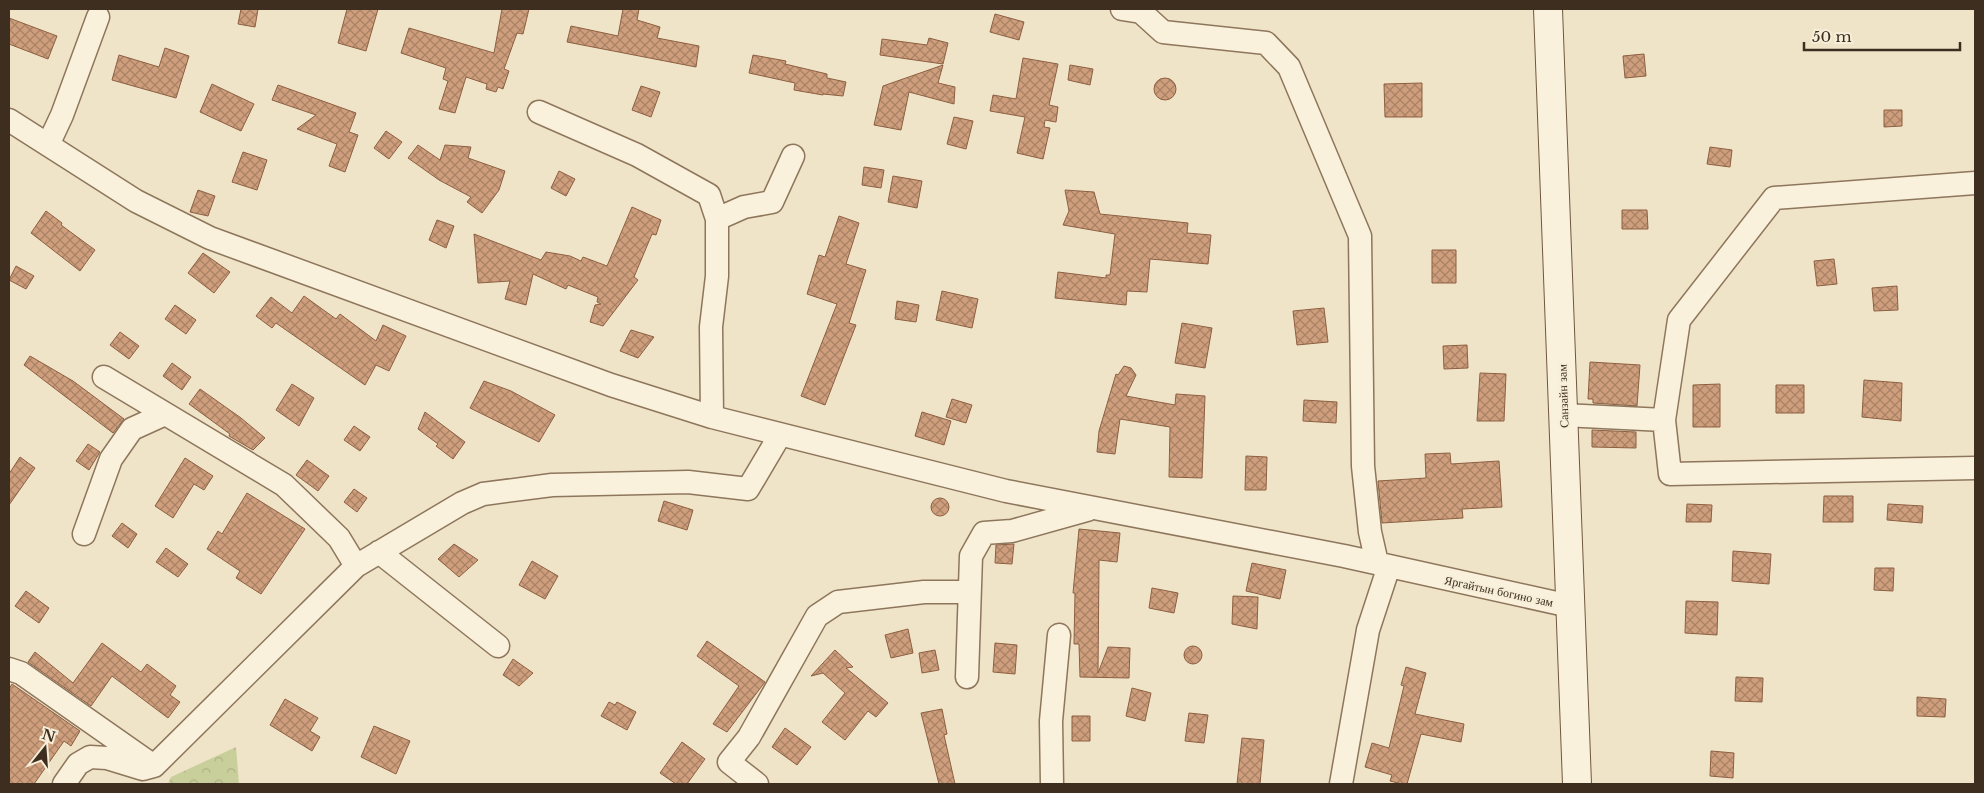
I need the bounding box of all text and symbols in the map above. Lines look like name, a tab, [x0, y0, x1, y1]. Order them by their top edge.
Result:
scale bar	[1804, 20, 1960, 52]
text: 50 m	[1812, 27, 1852, 46]
street label: Санзайн зам	[1554, 363, 1572, 428]
street label: Яргайтын богино зам	[1443, 572, 1555, 610]
north arrow	[20, 723, 70, 773]
text: N	[40, 725, 58, 746]

